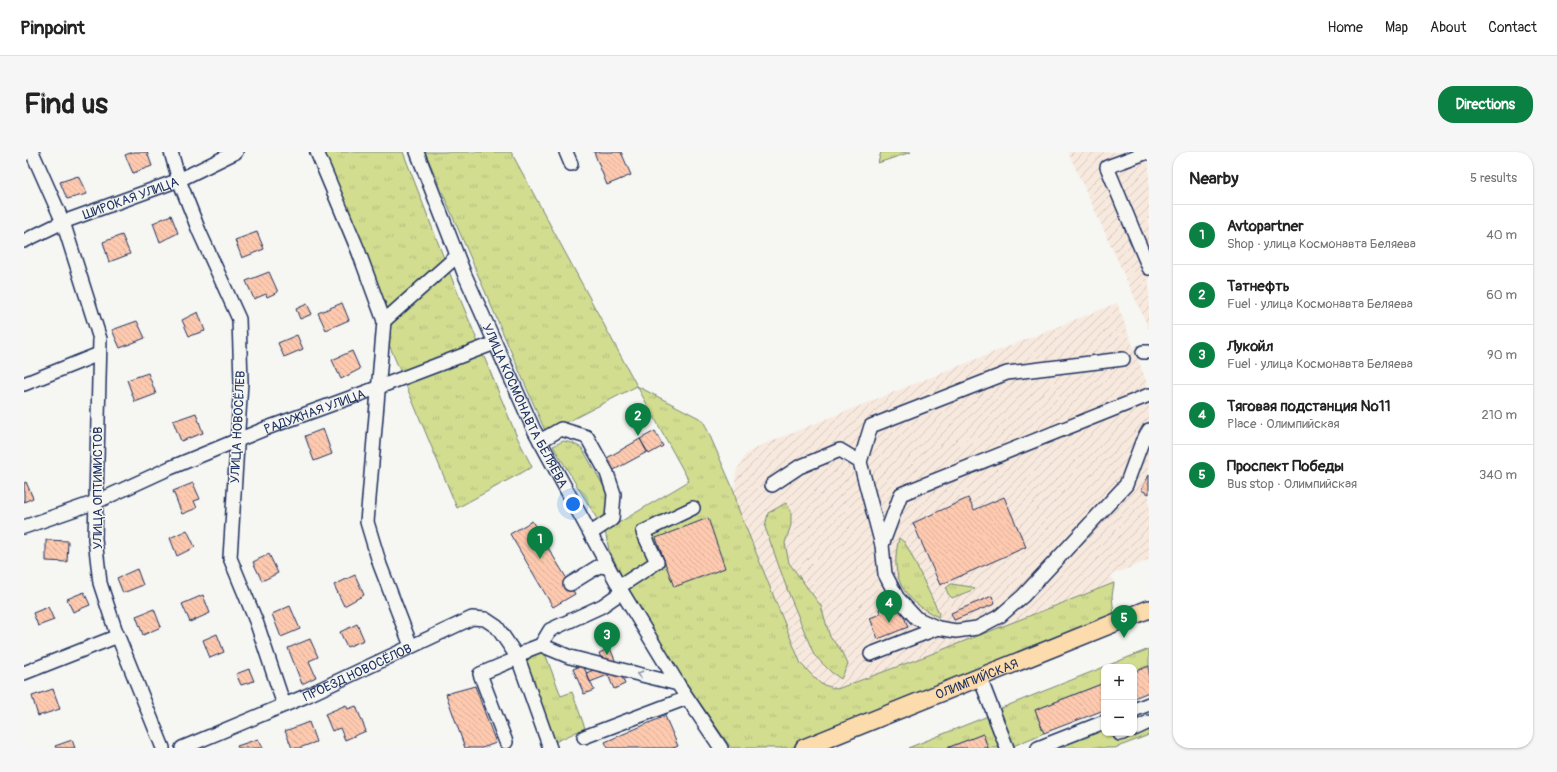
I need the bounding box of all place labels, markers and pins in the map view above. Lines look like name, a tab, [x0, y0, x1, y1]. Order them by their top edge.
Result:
pin: 2	[625, 403, 651, 436]
pin: 1	[527, 526, 553, 559]
pin: 4	[876, 590, 902, 623]
pin: 5	[1111, 605, 1137, 638]
pin: 3	[594, 622, 620, 655]

